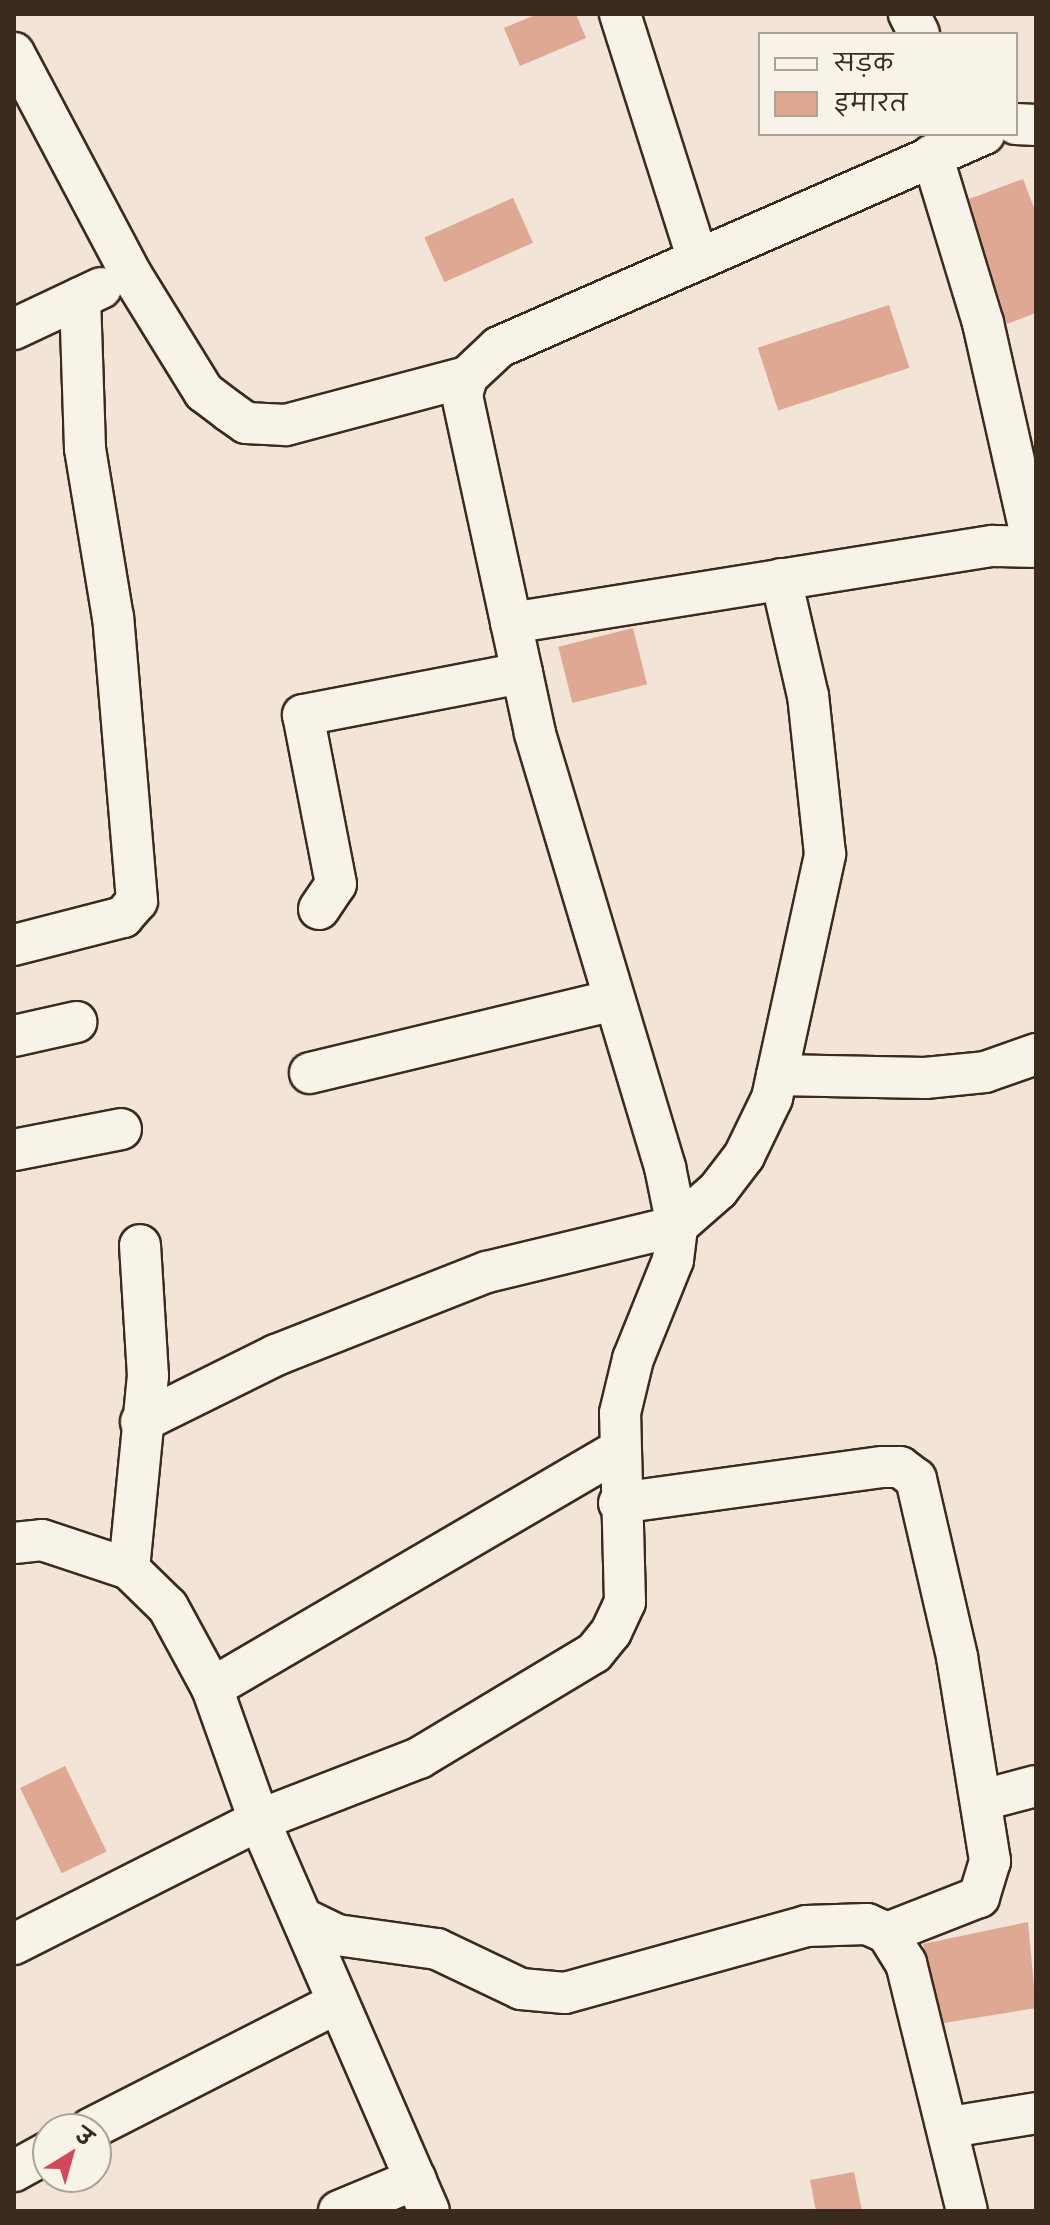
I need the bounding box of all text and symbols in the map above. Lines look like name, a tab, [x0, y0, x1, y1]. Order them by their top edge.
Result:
legend	[758, 32, 1018, 136]
text: सड़क	[834, 43, 893, 79]
text: इमारत	[834, 83, 907, 119]
north arrow	[32, 2113, 112, 2193]
text: उ	[70, 2117, 101, 2153]

